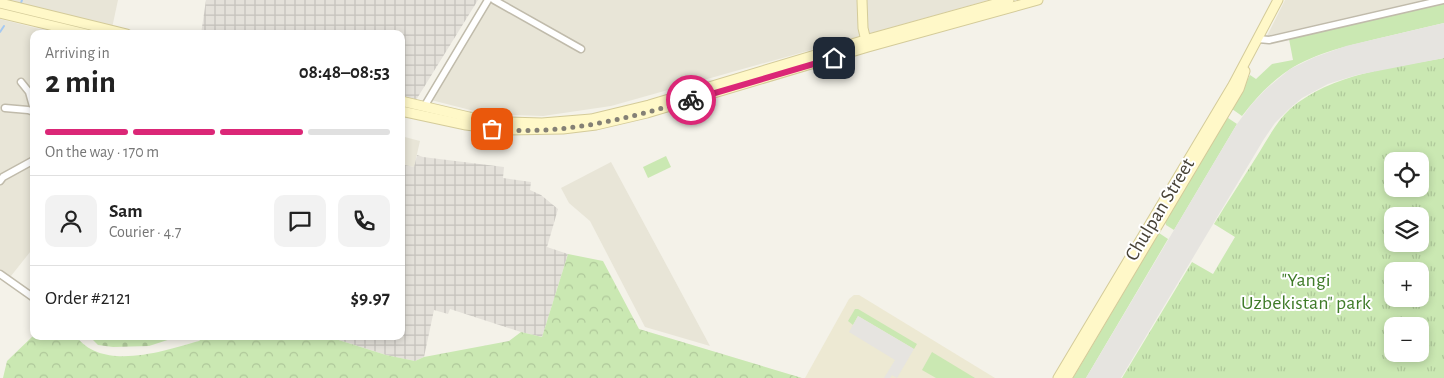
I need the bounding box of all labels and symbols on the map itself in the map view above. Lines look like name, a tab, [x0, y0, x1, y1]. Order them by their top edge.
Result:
pin	[813, 37, 855, 79]
courier	[666, 75, 716, 125]
pin	[471, 108, 513, 150]
street label: Chulpan Street	[1121, 154, 1199, 264]
park label: "Yangi Uzbekistan" park	[1241, 270, 1371, 313]

